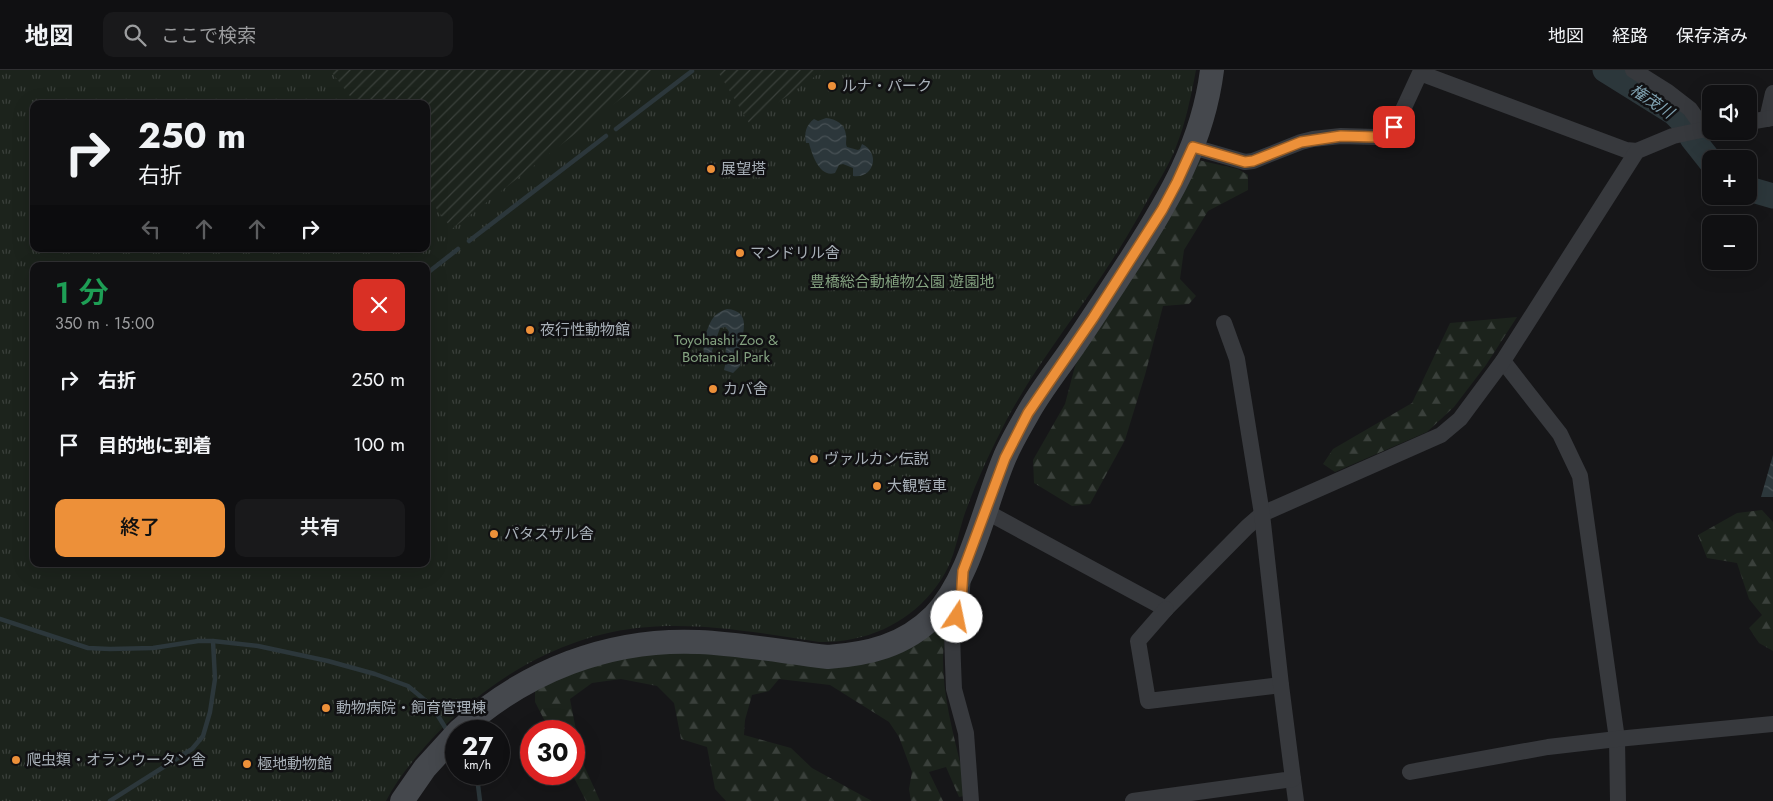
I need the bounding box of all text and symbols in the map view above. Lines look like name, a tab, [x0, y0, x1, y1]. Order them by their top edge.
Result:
search box	[103, 12, 453, 57]
text: 地図	[25, 18, 73, 53]
icon: search	[121, 21, 149, 49]
text: ここで検索	[161, 22, 256, 49]
text: 地図	[1548, 23, 1584, 49]
text: 経路	[1612, 23, 1648, 49]
text: 保存済み	[1676, 23, 1748, 49]
place label: ルナ・パーク	[842, 75, 932, 97]
water label: 権茂川	[1626, 78, 1680, 125]
marker: ルナ・パーク	[826, 80, 838, 92]
map controls	[1702, 85, 1757, 270]
button: sound	[1702, 85, 1757, 140]
pin	[1373, 106, 1415, 148]
text: 250 m	[138, 111, 246, 161]
icon: arrive	[1380, 113, 1408, 141]
icon: right	[55, 120, 120, 185]
button: +	[1702, 150, 1757, 205]
place label: 展望塔	[721, 158, 766, 180]
text: 右折	[138, 159, 182, 191]
marker: 展望塔	[705, 163, 717, 175]
icon: left	[137, 215, 165, 243]
icon: ahead	[190, 215, 218, 243]
icon: ahead	[243, 215, 271, 243]
icon: right	[296, 215, 324, 243]
button: −	[1702, 215, 1757, 270]
place label: マンドリル舎	[750, 242, 840, 264]
marker: マンドリル舎	[734, 247, 746, 259]
text: 1 分	[55, 271, 109, 314]
park label: 豊橋総合動植物公園 遊園地	[810, 271, 994, 293]
button: close	[353, 279, 405, 331]
text: 350 m · 15:00	[55, 312, 154, 335]
place label: 夜行性動物館	[540, 319, 630, 341]
marker: 夜行性動物館	[524, 324, 536, 336]
park label: Toyohashi Zoo & Botanical Park	[674, 329, 778, 368]
icon: right	[55, 366, 83, 394]
text: 250 m	[352, 366, 405, 393]
text: 右折	[98, 367, 136, 394]
place label: カバ舎	[723, 378, 768, 400]
marker: カバ舎	[707, 383, 719, 395]
icon: arrive	[55, 431, 83, 459]
text: 100 m	[353, 431, 405, 458]
text: 目的地に到着	[98, 432, 212, 459]
place label: ヴァルカン伝説	[824, 448, 929, 470]
marker: ヴァルカン伝説	[808, 453, 820, 465]
place label: 大観覧車	[887, 475, 947, 497]
marker: 大観覧車	[871, 480, 883, 492]
button: 終了	[55, 499, 225, 557]
button: 共有	[235, 499, 405, 557]
place label: パタスザル舎	[504, 523, 594, 545]
marker: パタスザル舎	[488, 528, 500, 540]
position arrow	[930, 590, 982, 642]
place label: 動物病院・飼育管理棟	[336, 697, 486, 719]
marker: 動物病院・飼育管理棟	[320, 702, 332, 714]
speed limit sign: 30	[520, 720, 585, 785]
text: 27	[462, 728, 493, 764]
place label: 爬虫類・オランウータン舎	[26, 749, 206, 771]
place label: 極地動物館	[257, 753, 332, 775]
marker: 爬虫類・オランウータン舎	[10, 754, 22, 766]
text: km/h	[464, 756, 491, 774]
marker: 極地動物館	[241, 758, 253, 770]

